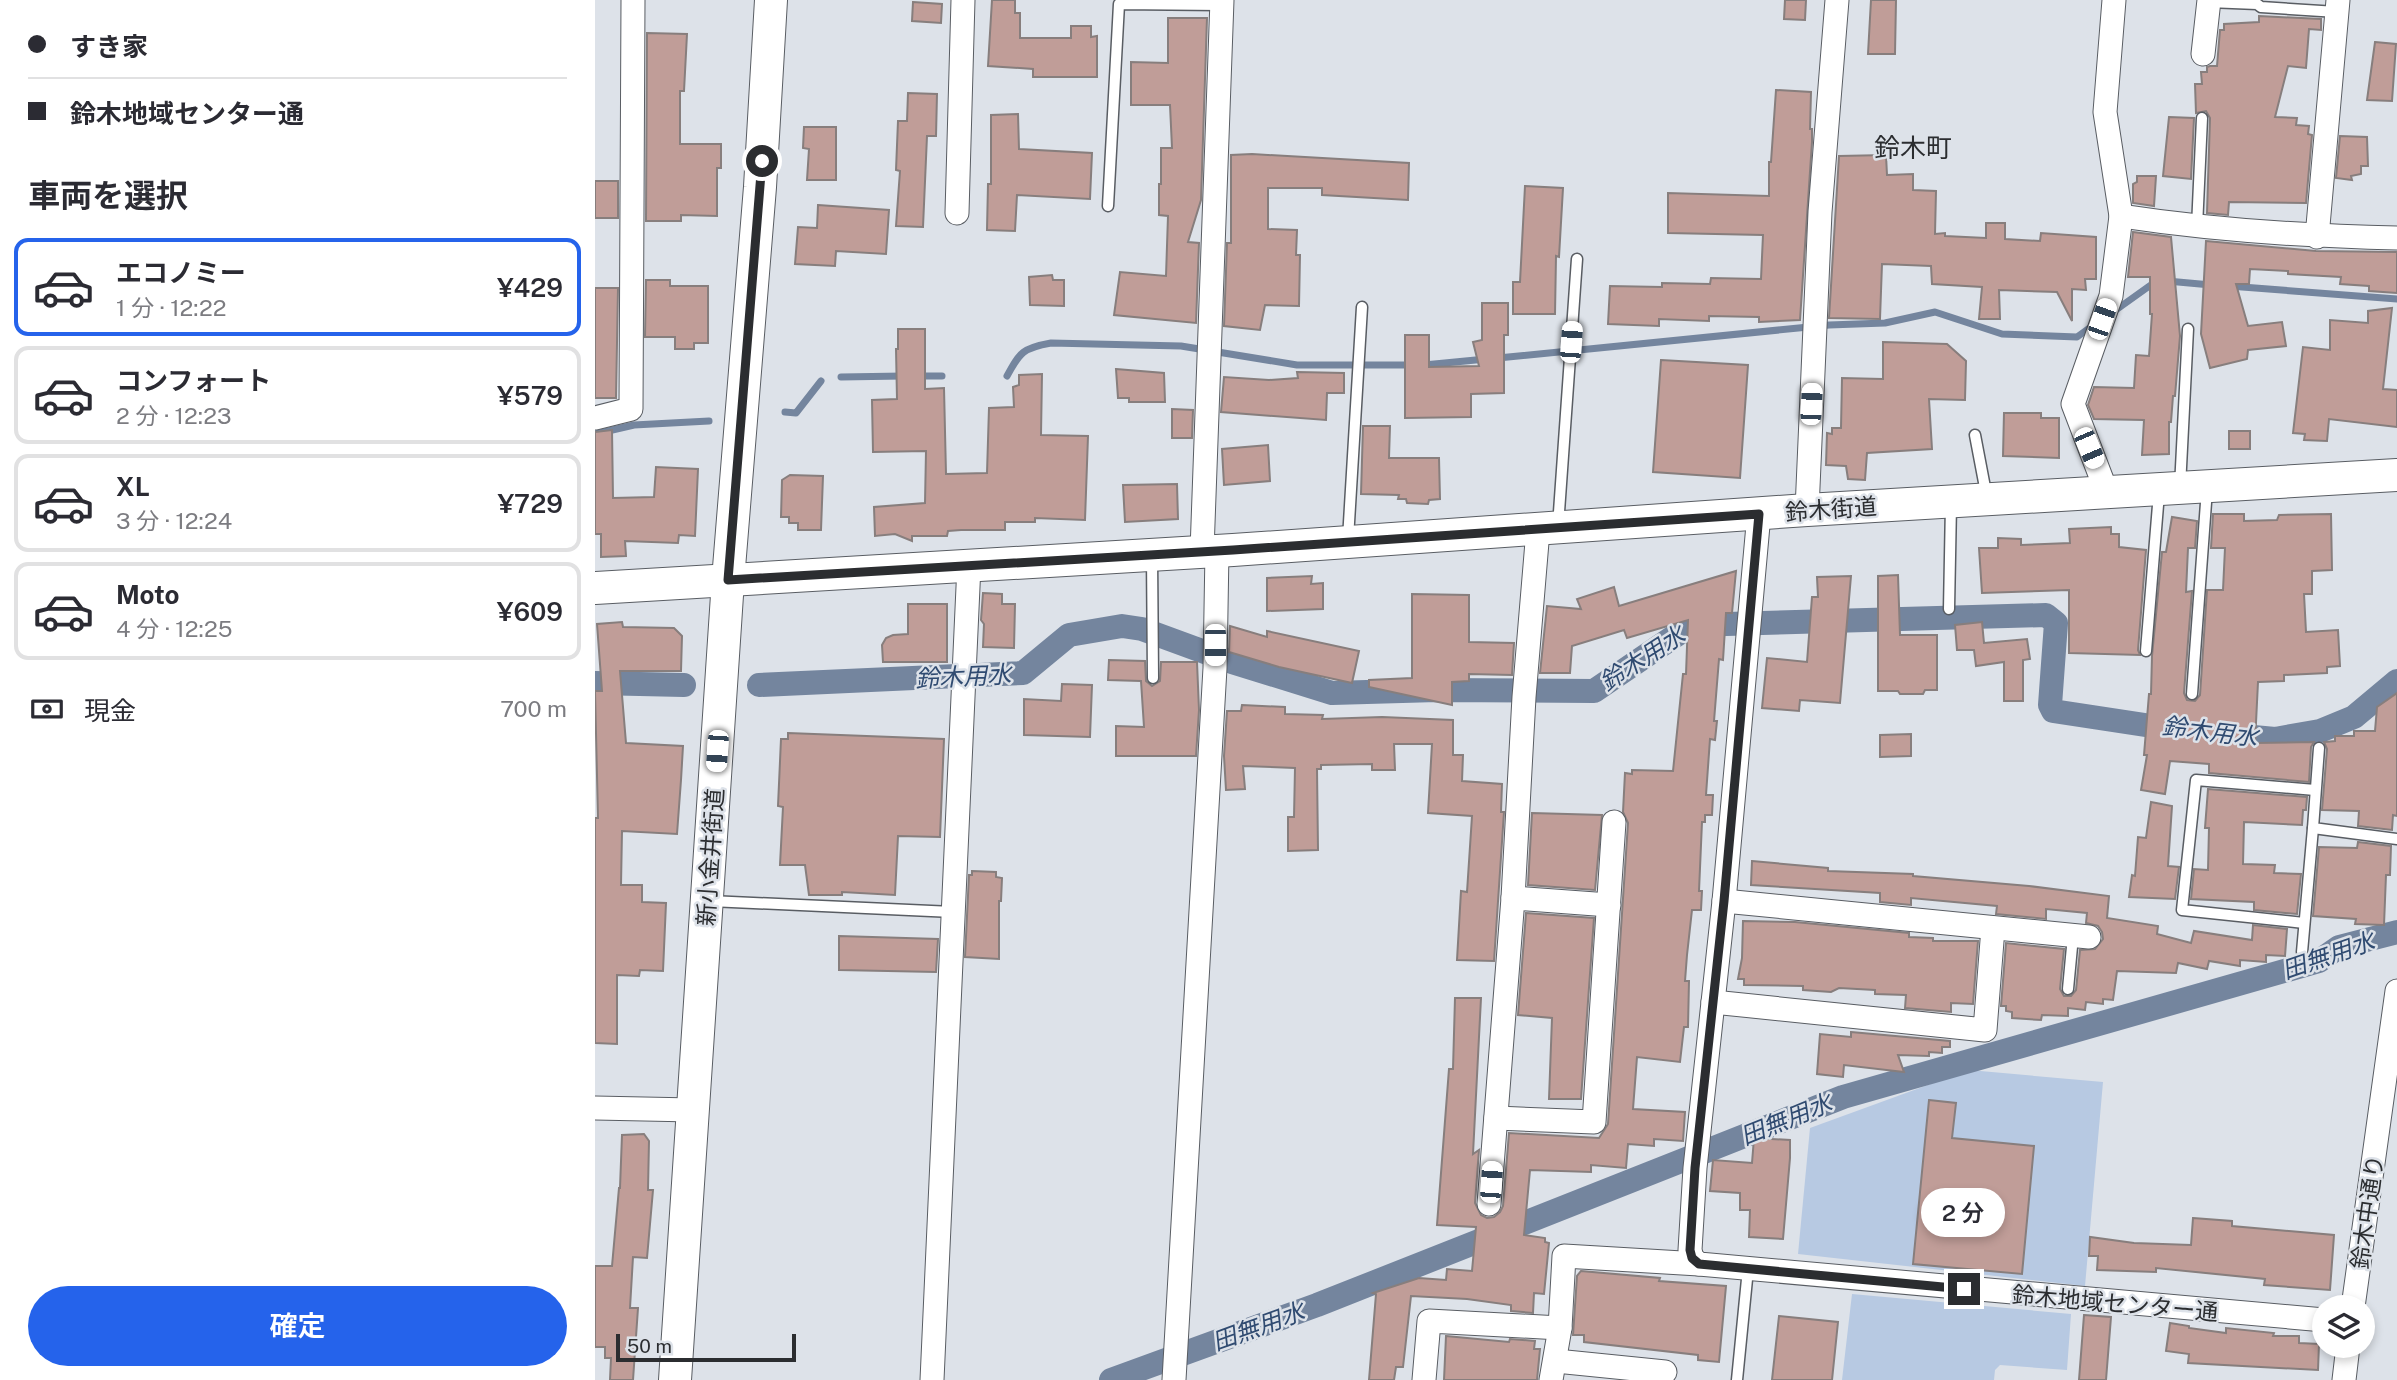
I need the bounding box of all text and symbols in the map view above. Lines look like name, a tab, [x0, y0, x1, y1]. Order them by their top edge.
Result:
text: すき家	[70, 31, 148, 62]
text: 鈴木地域センター通	[70, 98, 304, 129]
district label: 鈴木町	[1874, 132, 1952, 163]
route start	[746, 145, 778, 177]
text: 車両を選択	[28, 177, 188, 214]
icon: car	[32, 256, 95, 319]
text: エコノミー	[116, 257, 246, 288]
text: ¥429	[497, 272, 563, 303]
text: 1 分 · 12:22	[116, 294, 226, 321]
car	[2086, 296, 2119, 342]
car	[1560, 320, 1583, 364]
icon: car	[32, 364, 95, 427]
text: コンフォート	[116, 365, 271, 396]
text: ¥579	[497, 380, 563, 411]
car	[1800, 382, 1823, 426]
text: 2 分 · 12:23	[116, 402, 232, 429]
car	[2072, 425, 2107, 471]
text: XL	[116, 471, 150, 502]
icon: car	[32, 472, 95, 535]
text: ¥729	[498, 488, 563, 519]
street label: 鈴木街道	[1784, 492, 1878, 526]
text: 3 分 · 12:24	[116, 507, 232, 534]
text: Moto	[116, 579, 179, 610]
icon: car	[32, 580, 95, 643]
text: ¥609	[497, 596, 563, 627]
text: 4 分 · 12:25	[116, 615, 233, 642]
water label: 鈴木用水	[1594, 618, 1692, 696]
car	[1205, 624, 1226, 666]
water label: 鈴木用水	[914, 659, 1015, 692]
icon: cash	[28, 690, 66, 728]
text: 現金	[84, 695, 136, 726]
text: 700 m	[500, 695, 567, 722]
water label: 鈴木用水	[2161, 711, 2262, 751]
car	[706, 729, 729, 773]
street label: 新小金井街道	[692, 787, 728, 927]
water label: 田無用水	[2278, 925, 2381, 984]
water label: 田無用水	[1736, 1087, 1839, 1150]
street label: 鈴木中通り	[2346, 1153, 2388, 1271]
car	[1480, 1160, 1503, 1204]
callout: 2 分	[1922, 1188, 2006, 1236]
text: 2 分	[1942, 1199, 1984, 1226]
route end	[1948, 1273, 1980, 1305]
street label: 鈴木地域センター通	[2011, 1281, 2219, 1325]
button: 確定	[28, 1286, 567, 1366]
water label: 田無用水	[1208, 1295, 1311, 1356]
map controls	[2312, 1295, 2375, 1358]
button: layers	[2312, 1295, 2375, 1358]
scale bar	[616, 1331, 796, 1363]
text: 50 m	[627, 1335, 672, 1357]

